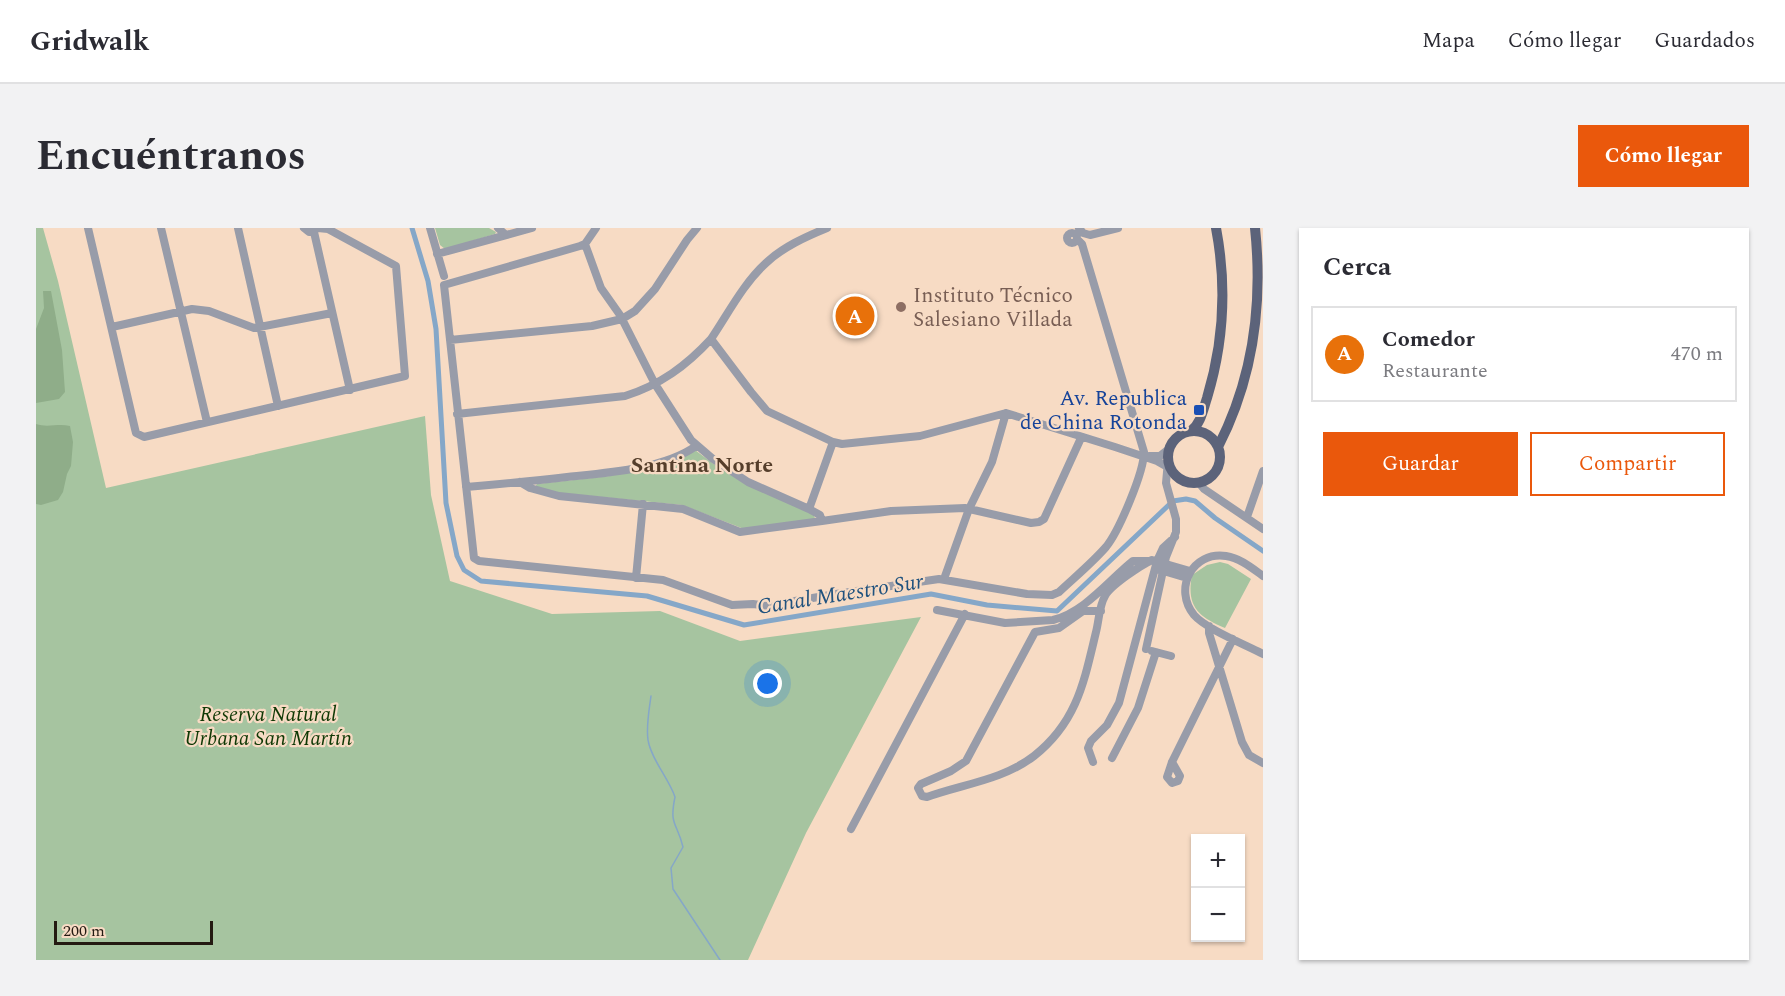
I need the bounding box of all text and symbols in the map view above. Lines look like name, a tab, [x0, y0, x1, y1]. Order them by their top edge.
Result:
text: Gridwalk	[30, 20, 149, 63]
text: Mapa	[1422, 25, 1475, 57]
text: Cómo llegar	[1508, 25, 1621, 57]
text: Guardados	[1654, 25, 1755, 57]
text: Encuéntranos	[36, 125, 306, 188]
button: Cómo llegar	[1578, 125, 1749, 187]
text: Cerca	[1323, 247, 1391, 287]
place label: Instituto Técnico Salesiano Villada	[913, 280, 1073, 336]
pin: A	[836, 294, 874, 338]
marker: Instituto Técnico Salesiano Villada	[894, 300, 908, 314]
text: Comedor	[1382, 323, 1475, 356]
text: A	[1337, 339, 1352, 369]
text: 470 m	[1671, 339, 1723, 369]
text: Restaurante	[1382, 356, 1488, 386]
place label: Av. Republica de China Rotonda	[1020, 383, 1188, 439]
marker: Av. Republica de China Rotonda	[1192, 403, 1206, 417]
button: Guardar	[1323, 432, 1518, 496]
button: Compartir	[1530, 432, 1725, 496]
district label: Santina Norte	[631, 449, 773, 482]
water label: Canal Maestro Sur	[755, 565, 926, 624]
your location	[753, 669, 782, 698]
park label: Reserva Natural Urbana San Martín	[184, 699, 352, 755]
map controls	[1191, 834, 1245, 942]
button: +	[1191, 834, 1245, 888]
button: −	[1191, 888, 1245, 942]
scale bar	[54, 918, 213, 946]
text: 200 m	[63, 919, 105, 943]

